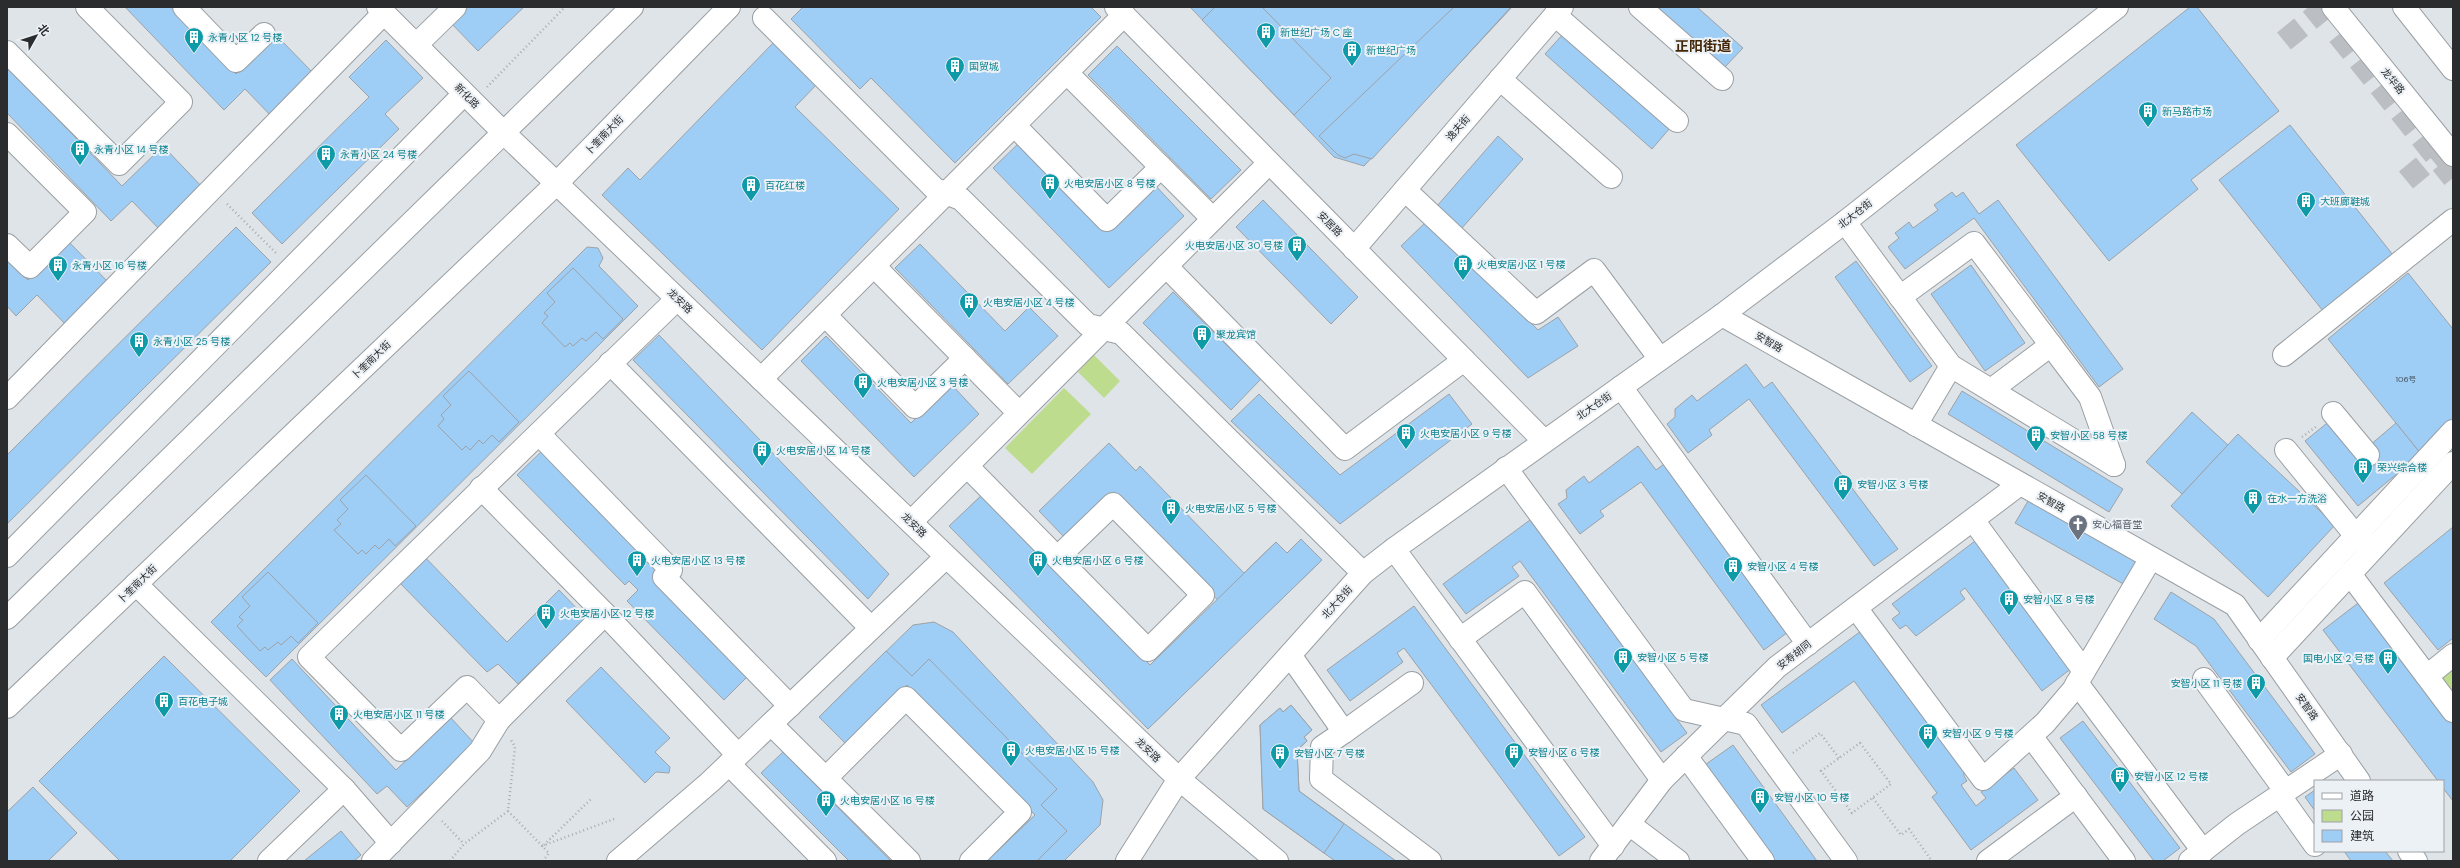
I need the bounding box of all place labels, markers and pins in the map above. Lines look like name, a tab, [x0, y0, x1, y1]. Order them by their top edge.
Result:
building icon: 新世纪广场 C 座	[1255, 21, 1277, 49]
building icon: 永青小区 12 号楼	[183, 26, 205, 54]
place label: 新世纪广场 C 座	[1280, 26, 1353, 39]
place label: 永青小区 12 号楼	[208, 31, 282, 44]
building icon: 新世纪广场	[1341, 39, 1363, 67]
place label: 新世纪广场	[1366, 44, 1416, 57]
building icon: 国贸城	[944, 55, 966, 83]
place label: 国贸城	[969, 60, 999, 73]
building icon: 新马路市场	[2137, 100, 2159, 128]
place label: 新马路市场	[2162, 105, 2212, 118]
building icon: 永青小区 14 号楼	[69, 138, 91, 166]
place label: 永青小区 14 号楼	[94, 143, 169, 156]
building icon: 永青小区 24 号楼	[315, 143, 337, 171]
place label: 永青小区 24 号楼	[340, 148, 417, 161]
building icon: 火电安居小区 8 号楼	[1039, 172, 1061, 200]
building icon: 百花红楼	[740, 174, 762, 202]
place label: 火电安居小区 8 号楼	[1064, 177, 1155, 190]
place label: 百花红楼	[765, 179, 805, 192]
building icon: 大班廊鞋城	[2295, 190, 2317, 218]
place label: 大班廊鞋城	[2320, 195, 2370, 208]
building icon: 火电安居小区 30 号楼	[1286, 234, 1308, 262]
place label: 火电安居小区 30 号楼	[1185, 239, 1283, 252]
building icon: 火电安居小区 1 号楼	[1452, 253, 1474, 281]
building icon: 永青小区 16 号楼	[47, 254, 69, 282]
place label: 火电安居小区 1 号楼	[1477, 258, 1565, 271]
place label: 永青小区 16 号楼	[72, 259, 147, 272]
building icon: 火电安居小区 4 号楼	[958, 291, 980, 319]
place label: 火电安居小区 4 号楼	[983, 296, 1074, 309]
building icon: 聚龙宾馆	[1191, 323, 1213, 351]
place label: 聚龙宾馆	[1216, 328, 1256, 341]
building icon: 永青小区 25 号楼	[128, 330, 150, 358]
place label: 永青小区 25 号楼	[153, 335, 230, 348]
building icon: 火电安居小区 3 号楼	[852, 371, 874, 399]
place label: 火电安居小区 3 号楼	[877, 376, 968, 389]
building icon: 火电安居小区 9 号楼	[1395, 422, 1417, 450]
building icon: 安智小区 58 号楼	[2025, 424, 2047, 452]
place label: 火电安居小区 9 号楼	[1420, 427, 1512, 440]
place label: 安智小区 58 号楼	[2050, 429, 2128, 442]
building icon: 火电安居小区 14 号楼	[751, 439, 773, 467]
place label: 火电安居小区 14 号楼	[776, 444, 871, 457]
building icon: 荣兴综合楼	[2352, 456, 2374, 484]
place label: 荣兴综合楼	[2377, 461, 2427, 474]
building icon: 安智小区 3 号楼	[1832, 473, 1854, 501]
place label: 安智小区 3 号楼	[1857, 478, 1928, 491]
building icon: 在水一方洗浴	[2242, 487, 2264, 515]
place label: 在水一方洗浴	[2267, 492, 2327, 505]
building icon: 火电安居小区 5 号楼	[1160, 497, 1182, 525]
place label: 火电安居小区 5 号楼	[1185, 502, 1276, 515]
church icon: 安心福音堂	[2067, 513, 2089, 541]
place label: 安心福音堂	[2092, 518, 2142, 531]
building icon: 火电安居小区 13 号楼	[626, 549, 648, 577]
building icon: 火电安居小区 6 号楼	[1027, 549, 1049, 577]
place label: 火电安居小区 13 号楼	[651, 554, 745, 567]
place label: 火电安居小区 6 号楼	[1052, 554, 1144, 567]
building icon: 安智小区 4 号楼	[1722, 555, 1744, 583]
place label: 安智小区 4 号楼	[1747, 560, 1818, 573]
building icon: 安智小区 8 号楼	[1998, 588, 2020, 616]
place label: 安智小区 8 号楼	[2023, 593, 2094, 606]
building icon: 火电安居小区 12 号楼	[535, 602, 557, 630]
place label: 火电安居小区 12 号楼	[560, 607, 654, 620]
building icon: 安智小区 5 号楼	[1612, 646, 1634, 674]
building icon: 国电小区 2 号楼	[2377, 647, 2399, 675]
place label: 安智小区 5 号楼	[1637, 651, 1708, 664]
place label: 国电小区 2 号楼	[2303, 652, 2374, 665]
building icon: 安智小区 11 号楼	[2245, 672, 2267, 700]
place label: 安智小区 11 号楼	[2170, 677, 2242, 690]
building icon: 百花电子城	[153, 690, 175, 718]
place label: 百花电子城	[178, 695, 228, 708]
building icon: 火电安居小区 11 号楼	[328, 703, 350, 731]
place label: 火电安居小区 11 号楼	[353, 708, 445, 721]
building icon: 安智小区 9 号楼	[1917, 722, 1939, 750]
place label: 安智小区 9 号楼	[1942, 727, 2014, 740]
building icon: 火电安居小区 15 号楼	[1000, 739, 1022, 767]
building icon: 安智小区 6 号楼	[1503, 741, 1525, 769]
building icon: 安智小区 7 号楼	[1269, 742, 1291, 770]
place label: 火电安居小区 15 号楼	[1025, 744, 1120, 757]
place label: 安智小区 6 号楼	[1528, 746, 1600, 759]
place label: 安智小区 7 号楼	[1294, 747, 1365, 760]
building icon: 安智小区 12 号楼	[2109, 765, 2131, 793]
place label: 安智小区 12 号楼	[2134, 770, 2208, 783]
building icon: 安智小区 10 号楼	[1749, 786, 1771, 814]
building icon: 火电安居小区 16 号楼	[815, 789, 837, 817]
place label: 安智小区 10 号楼	[1774, 791, 1849, 804]
place label: 火电安居小区 16 号楼	[840, 794, 935, 807]

